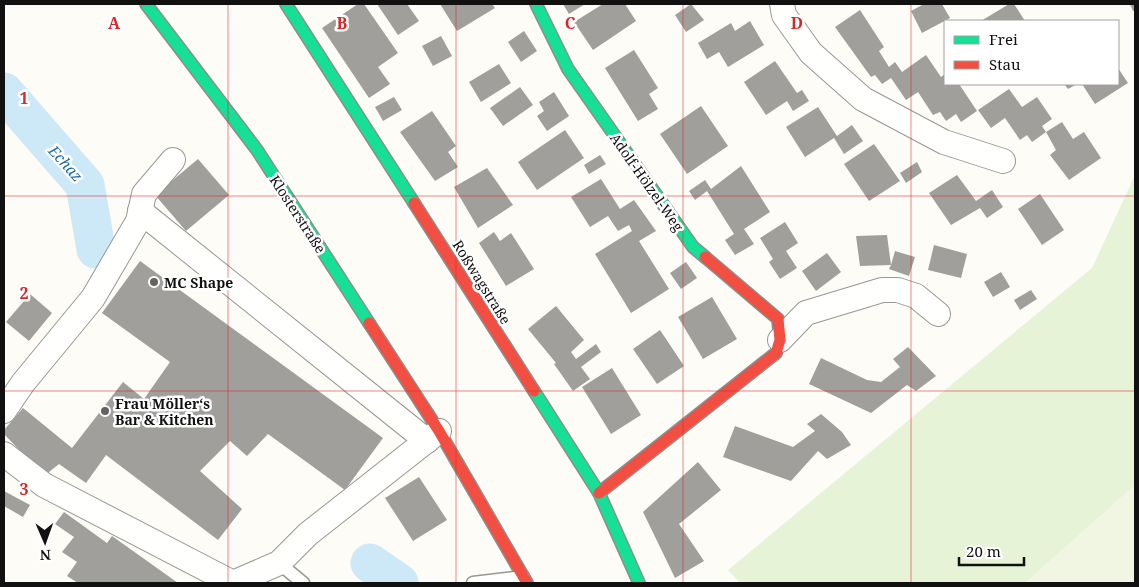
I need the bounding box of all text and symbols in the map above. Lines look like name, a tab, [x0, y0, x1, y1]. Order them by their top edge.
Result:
text: A	[108, 12, 121, 34]
text: B	[337, 12, 348, 34]
text: C	[565, 12, 576, 34]
text: D	[791, 12, 803, 34]
legend	[944, 20, 1119, 85]
text: Frei	[989, 29, 1018, 49]
text: Stau	[989, 54, 1021, 74]
text: 1	[19, 87, 29, 109]
street label: Adolf-Hölzel-Weg	[606, 129, 688, 235]
water label: Echaz	[44, 140, 88, 186]
street label: Klosterstraße	[266, 171, 330, 257]
street label: Roßwagstraße	[449, 236, 515, 328]
place label: MC Shape	[164, 273, 233, 292]
marker: MC Shape	[148, 276, 160, 288]
text: 2	[19, 282, 29, 304]
place label: Frau Möller‘s Bar & Kitchen	[115, 394, 214, 429]
marker: Frau Möller‘s Bar & Kitchen	[99, 405, 111, 417]
text: 3	[19, 478, 29, 500]
north arrow	[20, 517, 70, 567]
scale bar	[959, 534, 1024, 566]
text: 20 m	[966, 541, 1001, 561]
text: N	[40, 546, 51, 565]

